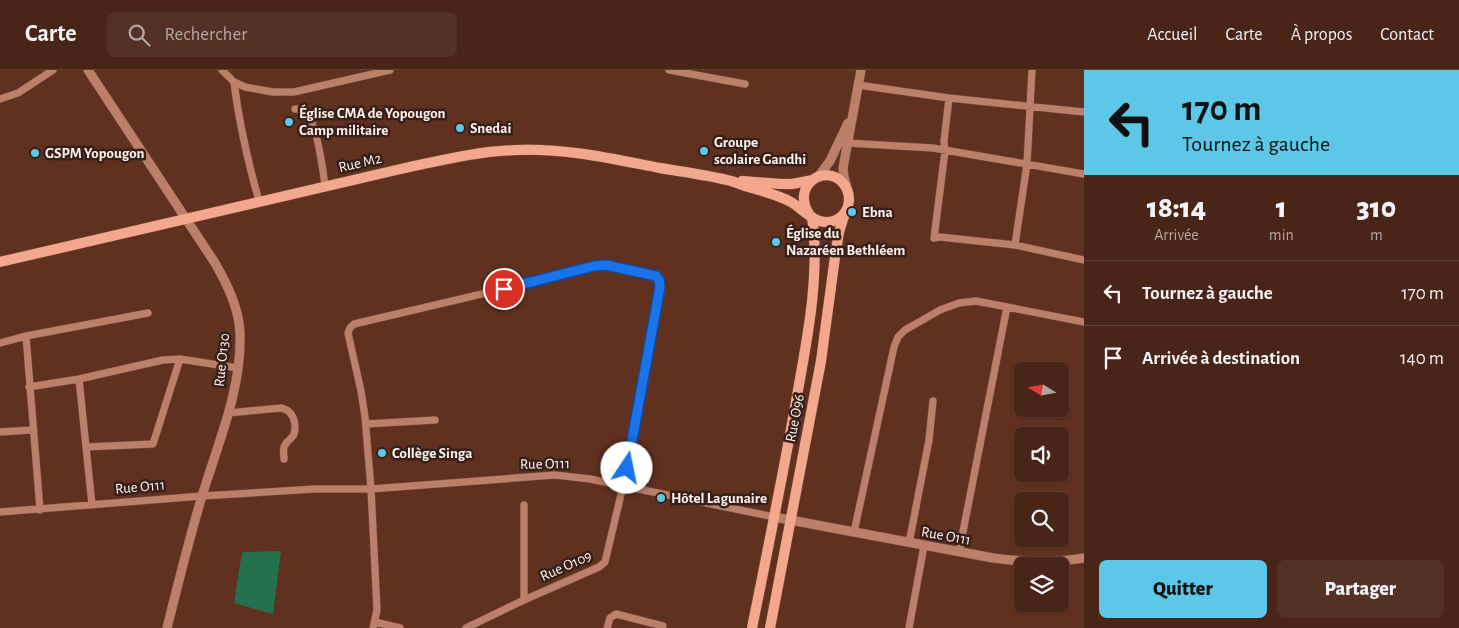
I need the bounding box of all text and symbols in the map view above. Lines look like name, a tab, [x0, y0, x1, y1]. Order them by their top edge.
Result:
search box	[107, 12, 457, 57]
icon: search	[125, 21, 153, 49]
text: Carte	[25, 22, 77, 46]
text: Rechercher	[165, 25, 247, 44]
text: Accueil	[1147, 26, 1198, 44]
text: Carte	[1226, 26, 1263, 44]
text: À propos	[1291, 26, 1352, 44]
text: Contact	[1380, 26, 1434, 44]
icon: left	[1099, 90, 1164, 155]
text: 170 m	[1182, 92, 1262, 127]
place label: Église CMA de Yopougon Camp militaire	[299, 104, 445, 138]
marker: Église CMA de Yopougon Camp militaire	[283, 116, 295, 128]
place label: Snedai	[470, 121, 511, 136]
marker: Snedai	[454, 122, 466, 134]
text: Tournez à gauche	[1182, 133, 1330, 155]
place label: Groupe scolaire Gandhi	[714, 135, 806, 167]
marker: Groupe scolaire Gandhi	[698, 145, 710, 157]
place label: GSPM Yopougon	[45, 146, 145, 161]
marker: GSPM Yopougon	[29, 147, 41, 159]
street label: Rue M2	[337, 151, 383, 175]
text: 18:14	[1147, 193, 1206, 223]
text: 1	[1276, 193, 1287, 223]
text: 310	[1357, 193, 1396, 223]
place label: Ebna	[862, 205, 893, 220]
marker: Ebna	[846, 206, 858, 218]
place label: Église du Nazaréen Bethléem	[786, 224, 905, 258]
text: Arrivée	[1154, 227, 1199, 243]
text: min	[1269, 227, 1294, 243]
text: m	[1370, 227, 1383, 243]
marker: Église du Nazaréen Bethléem	[770, 236, 782, 248]
pin	[483, 268, 525, 310]
icon: arrive	[490, 275, 518, 303]
icon: left	[1099, 279, 1127, 307]
text: Tournez à gauche	[1142, 284, 1273, 303]
text: 170 m	[1401, 284, 1444, 303]
street label: Rue O130	[212, 332, 232, 388]
icon: arrive	[1099, 344, 1127, 372]
text: Arrivée à destination	[1142, 349, 1300, 368]
text: 140 m	[1400, 349, 1444, 368]
north arrow	[1014, 362, 1069, 418]
map controls	[1014, 362, 1069, 612]
street label: Rue O96	[783, 393, 807, 443]
button: sound	[1014, 427, 1069, 482]
position arrow	[600, 441, 652, 493]
place label: Collège Singa	[392, 446, 472, 461]
marker: Collège Singa	[376, 447, 388, 459]
street label: Rue O111	[520, 456, 570, 472]
street label: Rue O111	[114, 477, 166, 497]
place label: Hôtel Lagunaire	[671, 491, 767, 506]
marker: Hôtel Lagunaire	[655, 492, 667, 504]
button: search	[1014, 492, 1069, 547]
street label: Rue O111	[920, 524, 972, 548]
street label: Rue O109	[538, 548, 594, 584]
button: layers	[1014, 557, 1069, 612]
button: Quitter	[1099, 560, 1267, 618]
button: Partager	[1277, 560, 1444, 618]

